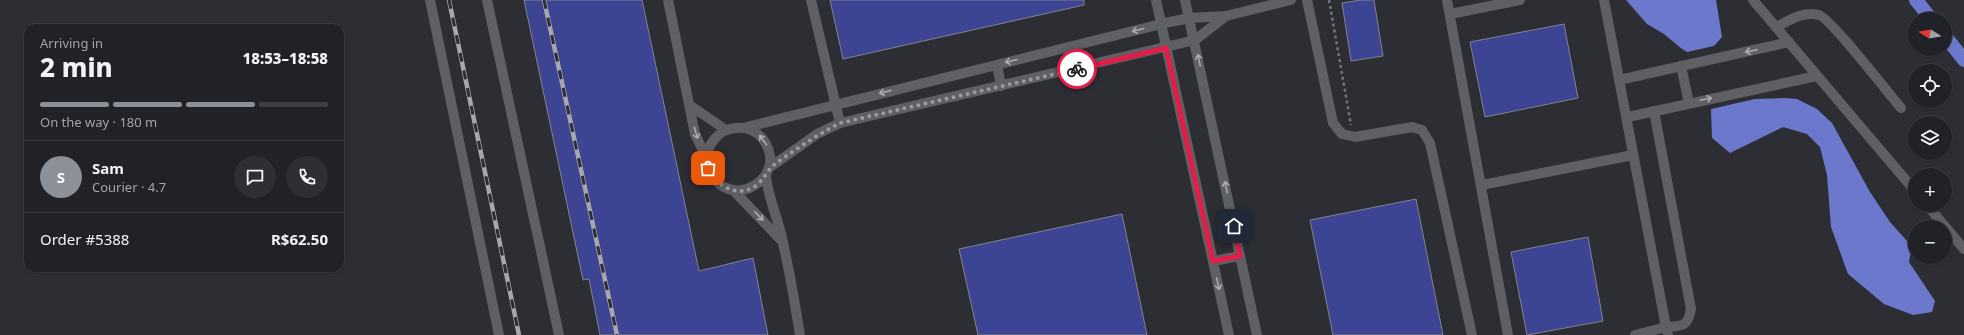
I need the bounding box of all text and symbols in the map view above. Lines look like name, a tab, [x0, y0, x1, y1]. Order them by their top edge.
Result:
north arrow	[1908, 12, 1952, 56]
map controls	[1908, 12, 1952, 264]
one-way arrow	[1131, 26, 1144, 34]
text: Arriving in	[40, 34, 103, 52]
one-way arrow	[1745, 47, 1758, 55]
text: 18:53–18:58	[243, 48, 328, 68]
text: 2 min	[40, 49, 113, 85]
courier	[1057, 49, 1097, 89]
one-way arrow	[1194, 54, 1202, 67]
one-way arrow	[1005, 58, 1018, 65]
icon: bike	[1066, 58, 1088, 80]
button: locate	[1908, 64, 1952, 108]
one-way arrow	[879, 89, 892, 96]
one-way arrow	[1699, 95, 1712, 103]
text: On the way · 180 m	[40, 113, 157, 131]
button: layers	[1908, 116, 1952, 160]
one-way arrow	[693, 127, 700, 140]
one-way arrow	[759, 135, 767, 146]
pin	[691, 151, 725, 185]
button: chat	[234, 156, 276, 198]
button: phone	[286, 156, 328, 198]
icon: bag	[697, 157, 719, 179]
text: Sam	[92, 158, 124, 178]
text: S	[57, 167, 65, 187]
button: +	[1908, 168, 1952, 212]
text: Courier · 4.7	[92, 178, 166, 196]
one-way arrow	[1222, 181, 1230, 194]
pin	[1217, 209, 1251, 243]
one-way arrow	[754, 211, 764, 221]
icon: home	[1223, 215, 1245, 237]
button: −	[1908, 220, 1952, 264]
text: Order #5388	[40, 229, 129, 249]
text: R$62.50	[271, 229, 328, 249]
one-way arrow	[1215, 277, 1223, 290]

